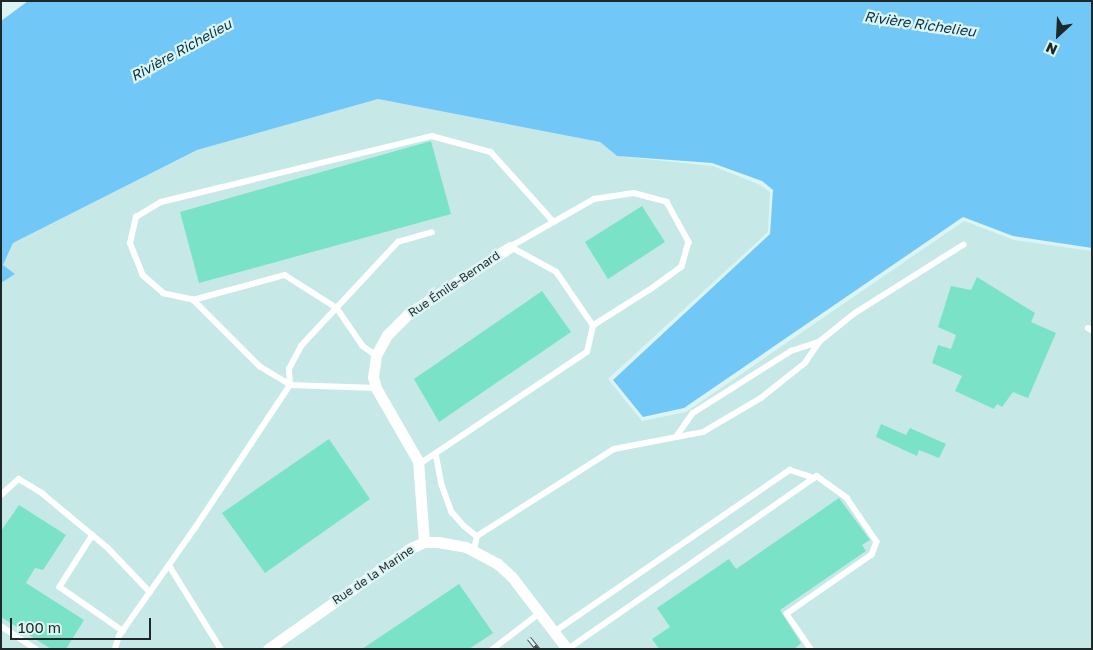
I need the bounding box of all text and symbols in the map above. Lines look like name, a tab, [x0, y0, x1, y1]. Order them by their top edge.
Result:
water label: Rivière Richelieu	[863, 8, 977, 40]
north arrow	[1033, 10, 1083, 60]
water label: Rivière Richelieu	[128, 15, 234, 85]
text: N	[1043, 39, 1060, 59]
street label: Rue Émile-Bernard	[405, 248, 503, 320]
street label: Rue de la Marine	[329, 542, 417, 608]
scale bar	[12, 608, 154, 640]
text: 100 m	[18, 618, 61, 636]

